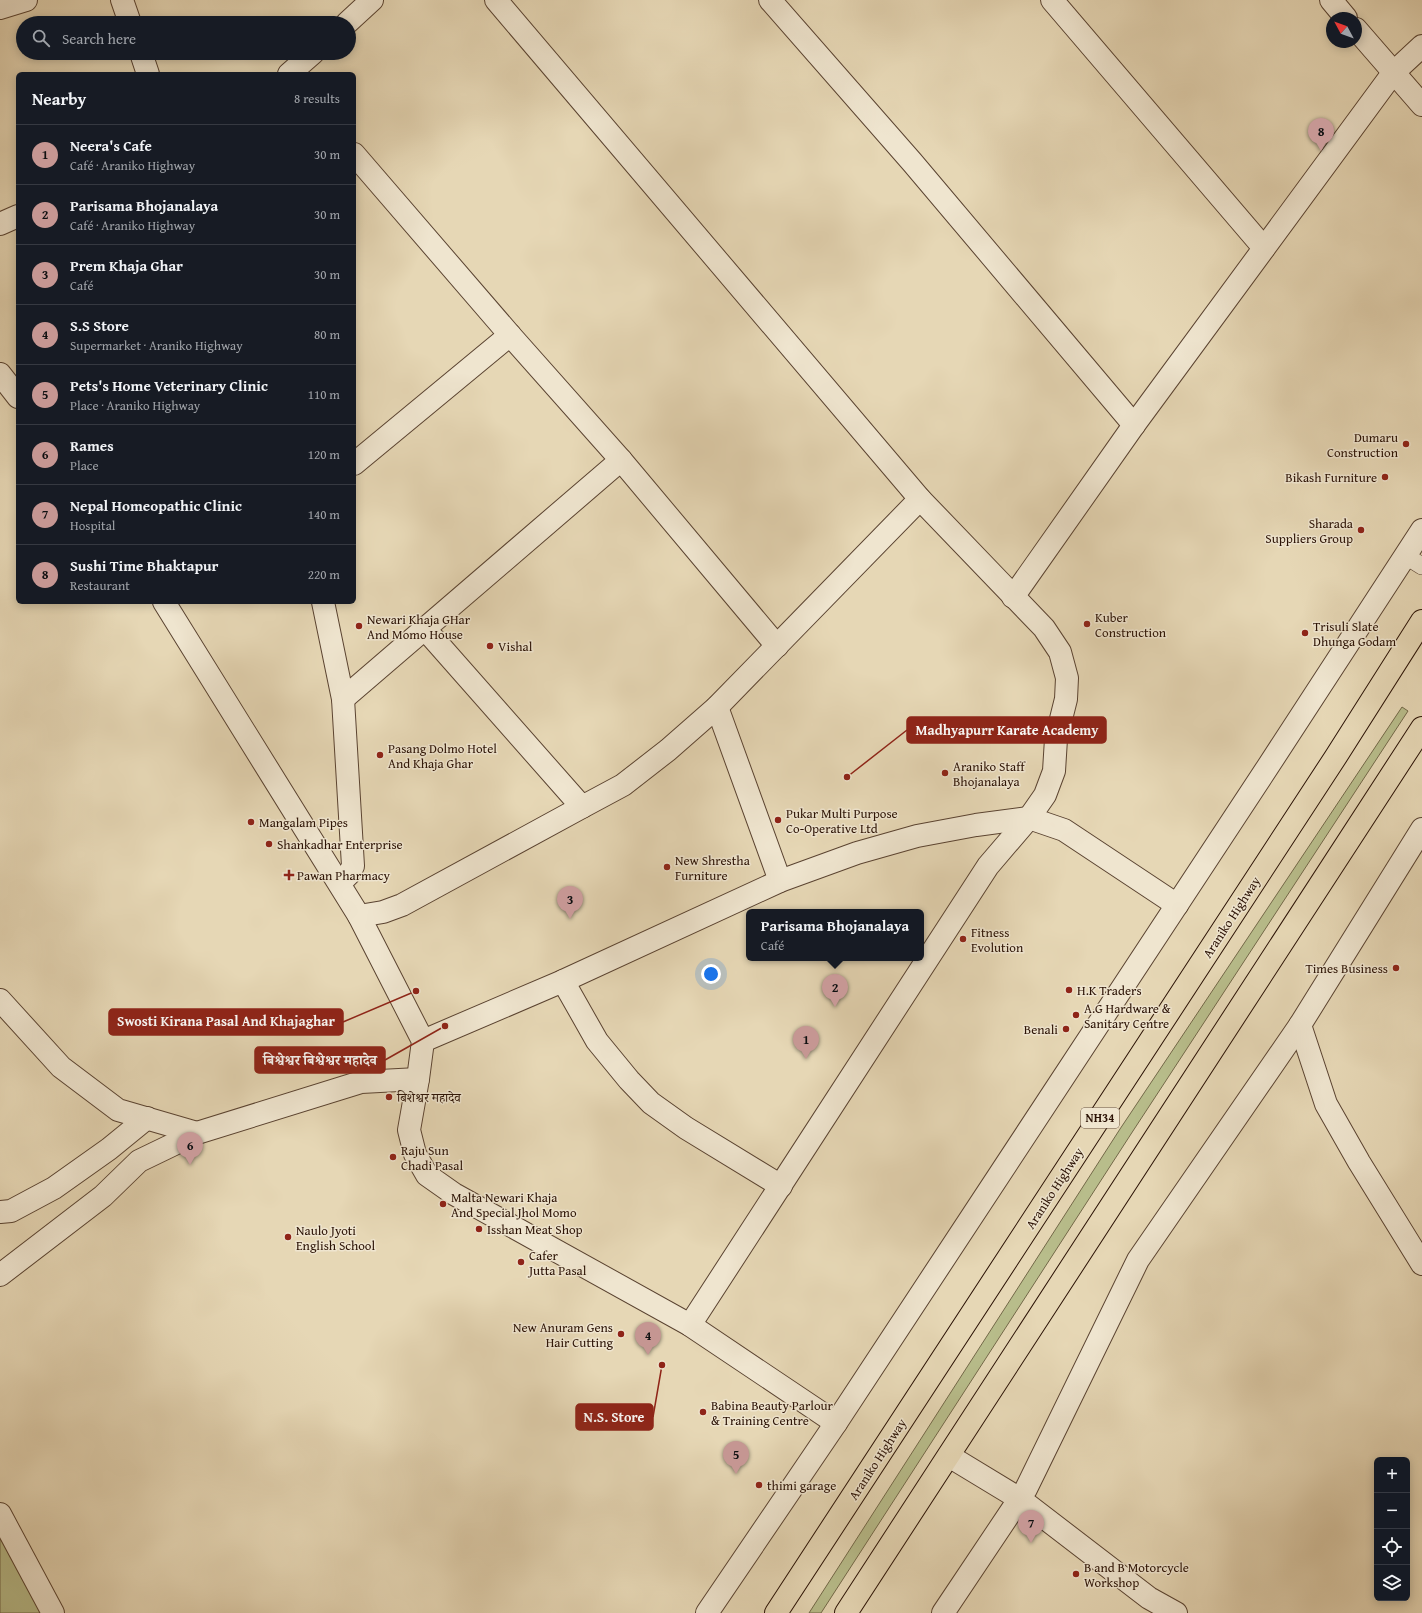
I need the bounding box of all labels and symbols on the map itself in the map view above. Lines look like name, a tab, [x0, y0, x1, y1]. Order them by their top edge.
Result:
north arrow	[1326, 12, 1362, 48]
pin: 8	[1308, 118, 1334, 151]
place label: Dumaru Construction	[1327, 428, 1399, 462]
marker: Dumaru Construction	[1401, 439, 1411, 449]
place label: Bikash Furniture	[1285, 468, 1377, 487]
marker: Bikash Furniture	[1380, 472, 1390, 482]
place label: Sharada Suppliers Group	[1265, 514, 1354, 548]
marker: Sharada Suppliers Group	[1356, 525, 1366, 535]
place label: Kuber Construction	[1095, 608, 1167, 642]
place label: Newari Khaja GHar And Momo House	[367, 610, 471, 644]
place label: Trisuli Slate Dhunga Godam	[1313, 617, 1396, 651]
marker: Kuber Construction	[1082, 619, 1092, 629]
marker: Newari Khaja GHar And Momo House	[354, 621, 364, 631]
marker: Trisuli Slate Dhunga Godam	[1300, 628, 1310, 638]
place label: Vishal	[498, 637, 533, 656]
marker: Vishal	[485, 641, 495, 651]
callout: Madhyapurr Karate Academy	[907, 717, 1106, 743]
text: Madhyapurr Karate Academy	[915, 720, 1099, 740]
place label: Pasang Dolmo Hotel And Khaja Ghar	[388, 739, 497, 773]
marker: Pasang Dolmo Hotel And Khaja Ghar	[375, 750, 385, 760]
place label: Araniko Staff Bhojanalaya	[953, 757, 1026, 791]
marker: Araniko Staff Bhojanalaya	[940, 768, 950, 778]
place label: Pukar Multi Purpose Co-Operative Ltd	[786, 804, 898, 838]
place label: Mangalam Pipes	[259, 813, 348, 832]
marker: Pukar Multi Purpose Co-Operative Ltd	[773, 815, 783, 825]
marker: Mangalam Pipes	[246, 817, 256, 827]
place label: Shankadhar Enterprise	[277, 835, 403, 854]
marker: Shankadhar Enterprise	[264, 839, 274, 849]
place label: New Shrestha Furniture	[675, 851, 751, 885]
marker: New Shrestha Furniture	[662, 862, 672, 872]
place label: Pawan Pharmacy	[297, 866, 391, 885]
marker: Pawan Pharmacy	[284, 870, 294, 880]
street label: Araniko Highway	[1198, 872, 1265, 962]
pin: 3	[557, 886, 583, 919]
place label: Fitness Evolution	[971, 923, 1024, 957]
marker: Fitness Evolution	[958, 934, 968, 944]
place label: Times Business	[1305, 959, 1388, 978]
marker: Times Business	[1391, 963, 1401, 973]
your location	[701, 964, 721, 984]
pin: 2	[822, 974, 848, 1007]
place label: H.K Traders	[1077, 981, 1142, 1000]
marker: H.K Traders	[1064, 985, 1074, 995]
place label: A.G Hardware & Sanitary Centre	[1084, 999, 1171, 1033]
callout: Swosti Kirana Pasal And Khajaghar	[109, 1009, 343, 1035]
marker: A.G Hardware & Sanitary Centre	[1071, 1010, 1081, 1020]
text: Swosti Kirana Pasal And Khajaghar	[117, 1011, 335, 1031]
place label: Benali	[1024, 1020, 1058, 1039]
marker: Benali	[1061, 1024, 1071, 1034]
pin: 1	[793, 1026, 819, 1059]
callout: बिश्वेश्वर बिश्वेश्वर महादेव	[255, 1047, 385, 1073]
text: बिश्वेश्वर बिश्वेश्वर महादेव	[262, 1050, 379, 1070]
place label: बिशेश्वर महादेव	[396, 1088, 462, 1107]
marker: बिशेश्वर महादेव	[384, 1092, 394, 1102]
road number: NH34	[1081, 1108, 1119, 1128]
pin: 6	[177, 1132, 203, 1165]
place label: Raju Sun Chadi Pasal	[401, 1141, 463, 1175]
street label: Araniko Highway	[1021, 1143, 1088, 1233]
marker: Raju Sun Chadi Pasal	[388, 1152, 398, 1162]
place label: Malta Newari Khaja And Special Jhol Momo	[451, 1188, 577, 1222]
marker: Malta Newari Khaja And Special Jhol Momo	[438, 1199, 448, 1209]
place label: Isshan Meat Shop	[487, 1220, 583, 1239]
place label: Naulo Jyoti English School	[296, 1221, 375, 1255]
marker: Isshan Meat Shop	[474, 1224, 484, 1234]
marker: Naulo Jyoti English School	[283, 1232, 293, 1242]
place label: Cafer Jutta Pasal	[527, 1246, 587, 1280]
marker: Cafer Jutta Pasal	[516, 1257, 526, 1267]
place label: New Anuram Gens Hair Cutting	[513, 1318, 614, 1352]
pin: 4	[635, 1322, 661, 1355]
marker: New Anuram Gens Hair Cutting	[616, 1329, 626, 1339]
place label: Babina Beauty Parlour & Training Centre	[711, 1396, 834, 1430]
callout: N.S. Store	[576, 1404, 653, 1430]
text: N.S. Store	[584, 1407, 645, 1427]
marker: Babina Beauty Parlour & Training Centre	[698, 1407, 708, 1417]
street label: Araniko Highway	[844, 1414, 911, 1504]
pin: 5	[723, 1441, 749, 1474]
place label: thimi garage	[767, 1476, 836, 1495]
marker: thimi garage	[754, 1480, 764, 1490]
pin: 7	[1018, 1510, 1044, 1543]
place label: B and B Motorcycle Workshop	[1084, 1558, 1189, 1592]
marker: B and B Motorcycle Workshop	[1071, 1569, 1081, 1579]

